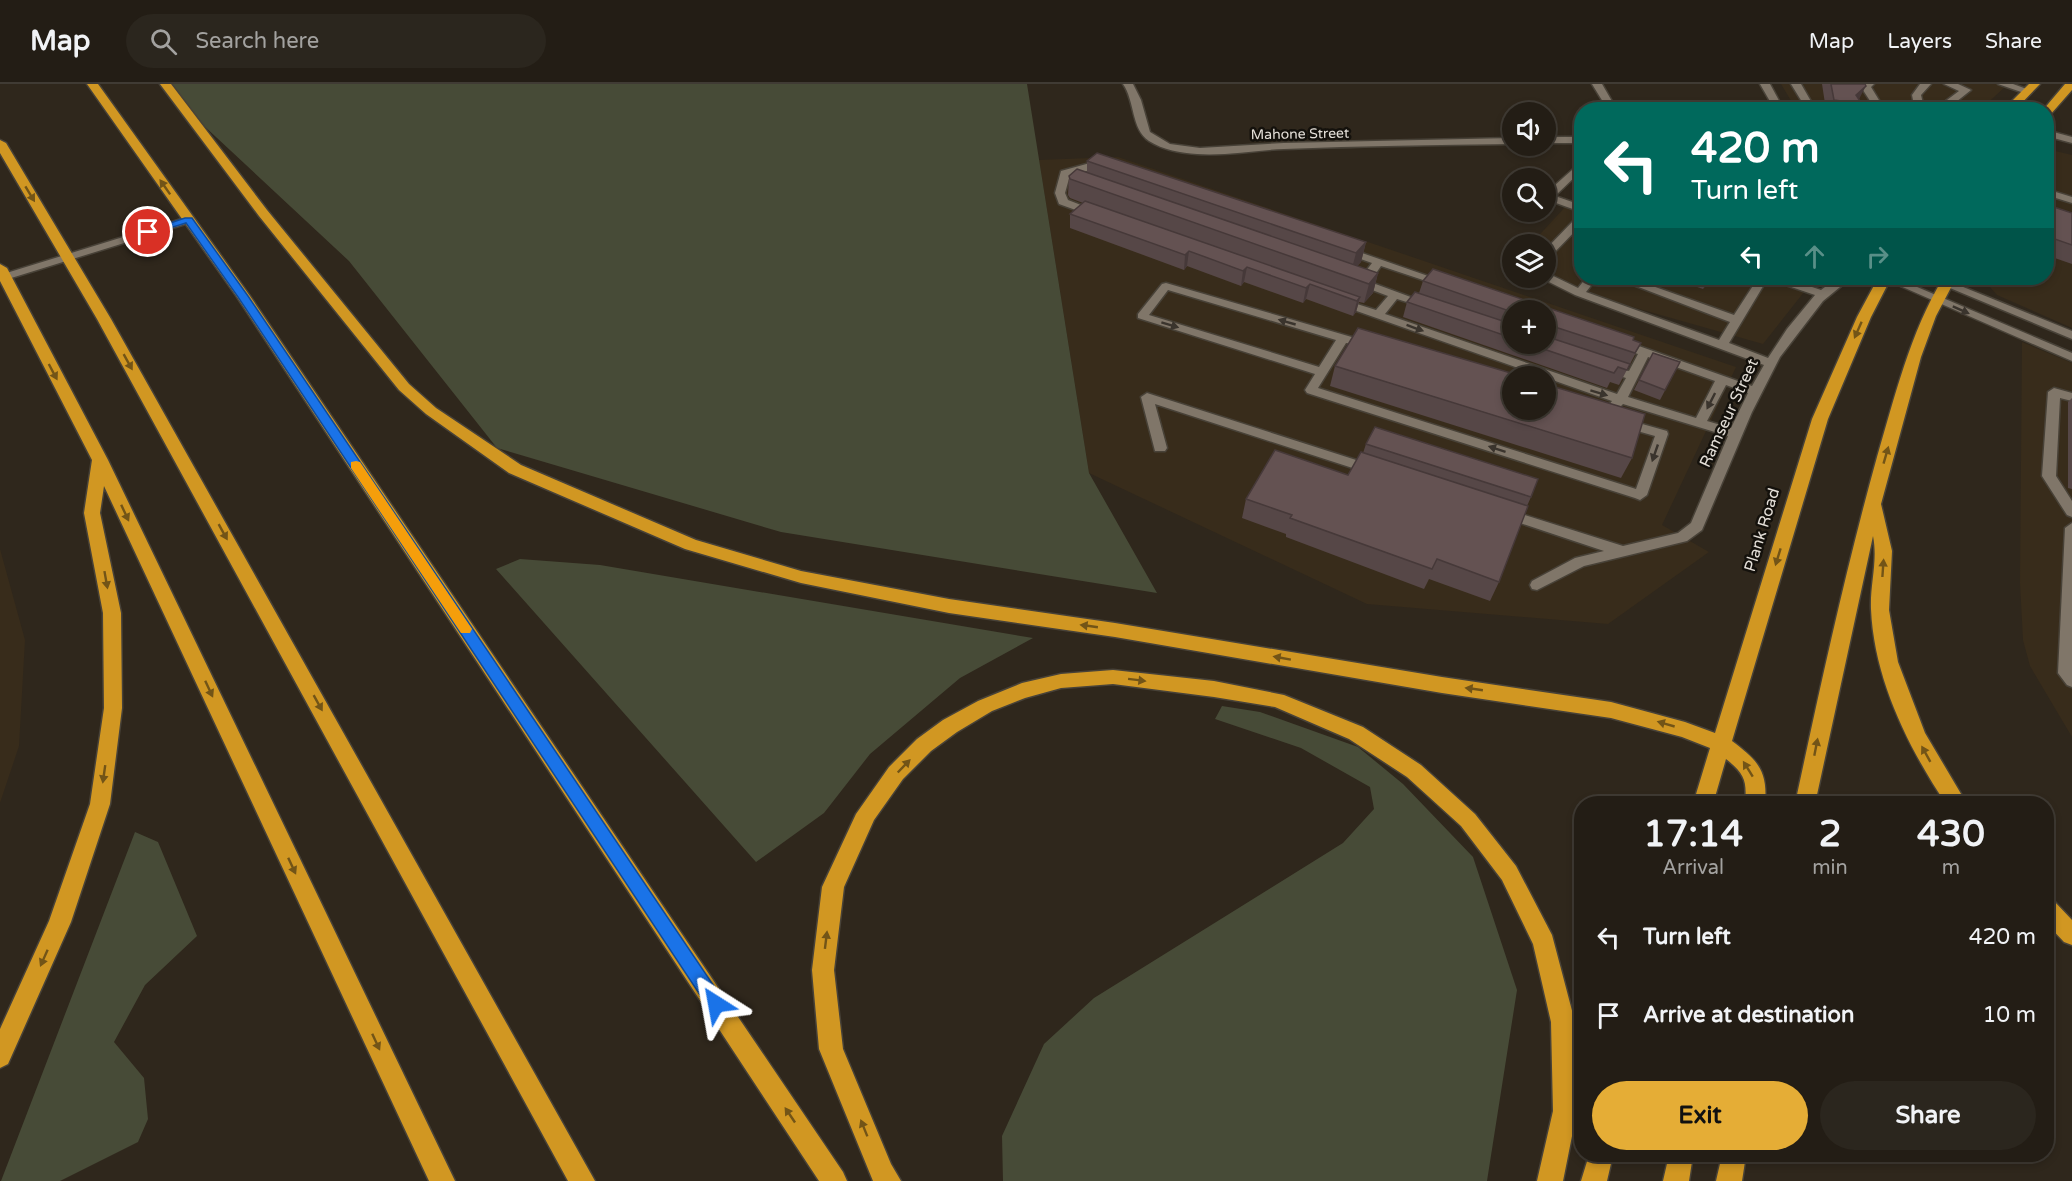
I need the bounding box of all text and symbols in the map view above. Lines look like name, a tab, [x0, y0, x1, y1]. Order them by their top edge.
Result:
search box	[126, 14, 546, 68]
text: Map	[30, 24, 90, 58]
icon: search	[147, 25, 180, 58]
text: Search here	[195, 28, 319, 54]
text: Map	[1809, 29, 1854, 54]
text: Layers	[1887, 29, 1952, 54]
text: Share	[1985, 29, 2042, 54]
map controls	[1502, 102, 1556, 420]
button: sound	[1502, 102, 1556, 156]
text: 420 m	[1691, 123, 1820, 174]
street label: Mahone Street	[1251, 125, 1350, 143]
icon: left	[1592, 126, 1670, 204]
button: search	[1502, 168, 1556, 222]
text: Turn left	[1691, 174, 1798, 207]
one-way arrow	[159, 179, 171, 195]
one-way arrow	[24, 186, 35, 202]
pin	[122, 206, 173, 257]
icon: arrive	[131, 215, 164, 248]
button: layers	[1502, 234, 1556, 288]
icon: left	[1735, 240, 1768, 273]
icon: ahead	[1798, 240, 1831, 273]
icon: right	[1861, 240, 1894, 273]
button: +	[1502, 300, 1556, 354]
one-way arrow	[1953, 305, 1970, 314]
one-way arrow	[1278, 317, 1296, 326]
one-way arrow	[1161, 321, 1179, 330]
one-way arrow	[1854, 321, 1863, 338]
one-way arrow	[1406, 324, 1424, 333]
one-way arrow	[123, 354, 133, 371]
street label: Ramseur Street	[1695, 355, 1763, 471]
one-way arrow	[48, 363, 58, 380]
button: −	[1502, 366, 1556, 420]
one-way arrow	[1590, 389, 1608, 398]
one-way arrow	[1706, 393, 1716, 410]
one-way arrow	[1488, 444, 1506, 454]
one-way arrow	[1650, 444, 1660, 462]
one-way arrow	[1882, 446, 1891, 464]
street label: Plank Road	[1740, 486, 1784, 574]
one-way arrow	[120, 505, 129, 522]
one-way arrow	[218, 524, 228, 541]
one-way arrow	[1773, 548, 1782, 566]
one-way arrow	[1878, 558, 1888, 577]
one-way arrow	[102, 570, 111, 589]
one-way arrow	[1080, 622, 1099, 631]
one-way arrow	[1272, 653, 1291, 662]
one-way arrow	[1128, 675, 1147, 684]
one-way arrow	[204, 681, 213, 698]
one-way arrow	[1465, 685, 1484, 694]
one-way arrow	[313, 695, 323, 712]
one-way arrow	[1657, 719, 1675, 728]
one-way arrow	[1812, 737, 1821, 756]
one-way arrow	[1921, 745, 1931, 762]
one-way arrow	[897, 758, 911, 773]
one-way arrow	[1742, 761, 1753, 777]
one-way arrow	[100, 764, 109, 783]
text: 17:14	[1643, 813, 1743, 856]
text: 2	[1819, 813, 1841, 856]
text: 430	[1917, 813, 1985, 856]
text: Arrival	[1662, 856, 1724, 880]
text: min	[1812, 856, 1848, 880]
text: m	[1942, 856, 1960, 880]
one-way arrow	[288, 857, 297, 874]
icon: left	[1592, 921, 1625, 954]
text: Turn left	[1643, 924, 1731, 950]
text: 420 m	[1969, 924, 2036, 950]
one-way arrow	[822, 930, 831, 949]
one-way arrow	[39, 950, 48, 967]
position arrow	[684, 972, 748, 1036]
icon: arrive	[1592, 999, 1625, 1032]
text: Arrive at destination	[1643, 1002, 1854, 1028]
text: 10 m	[1982, 1002, 2036, 1028]
one-way arrow	[372, 1033, 381, 1050]
button: Exit	[1592, 1081, 1808, 1150]
button: Share	[1820, 1081, 2036, 1150]
one-way arrow	[785, 1107, 796, 1123]
one-way arrow	[859, 1119, 868, 1137]

